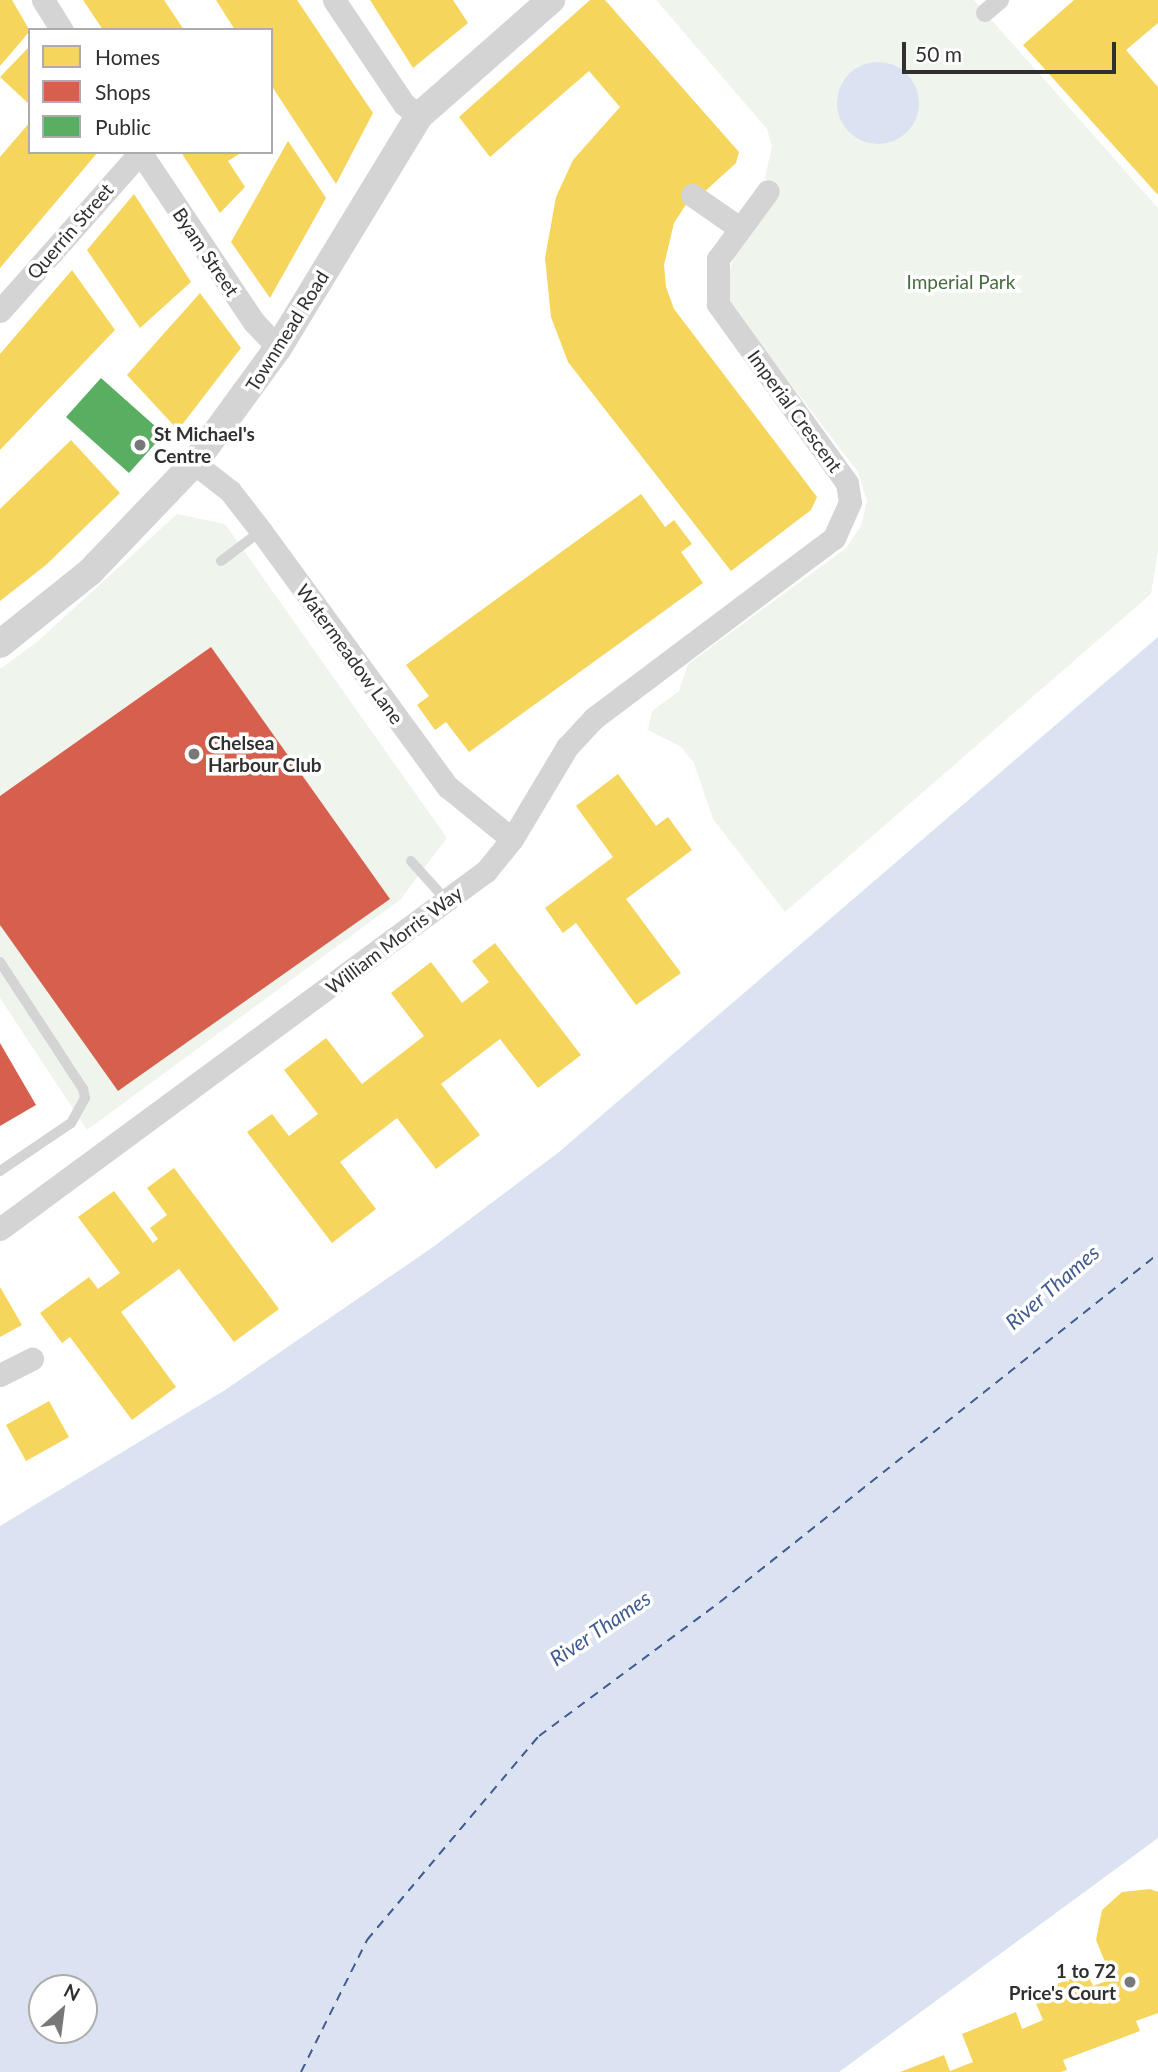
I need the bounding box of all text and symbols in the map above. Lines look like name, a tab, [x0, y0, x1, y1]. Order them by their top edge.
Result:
legend	[28, 28, 273, 154]
scale bar	[906, 28, 1120, 72]
text: 50 m	[915, 41, 962, 66]
text: Homes	[95, 44, 160, 69]
text: Shops	[95, 79, 151, 104]
text: Public	[95, 114, 151, 139]
street label: Querrin Street	[22, 178, 118, 284]
street label: Byam Street	[168, 204, 244, 300]
street label: Townmead Road	[241, 267, 333, 395]
park label: Imperial Park	[907, 271, 1015, 293]
street label: Imperial Crescent	[743, 345, 847, 477]
place label: St Michael's Centre	[154, 423, 255, 467]
marker: St Michael's Centre	[132, 437, 148, 453]
street label: Watermeadow Lane	[292, 579, 408, 729]
place label: Chelsea Harbour Club	[208, 732, 322, 776]
marker: Chelsea Harbour Club	[186, 746, 202, 762]
street label: William Morris Way	[321, 881, 467, 999]
water label: River Thames	[1000, 1239, 1104, 1335]
water label: River Thames	[544, 1585, 656, 1671]
place label: 1 to 72 Price's Court	[1009, 1960, 1116, 2004]
north arrow	[28, 1974, 98, 2044]
marker: 1 to 72 Price's Court	[1122, 1974, 1138, 1990]
text: N	[60, 1978, 84, 2005]

